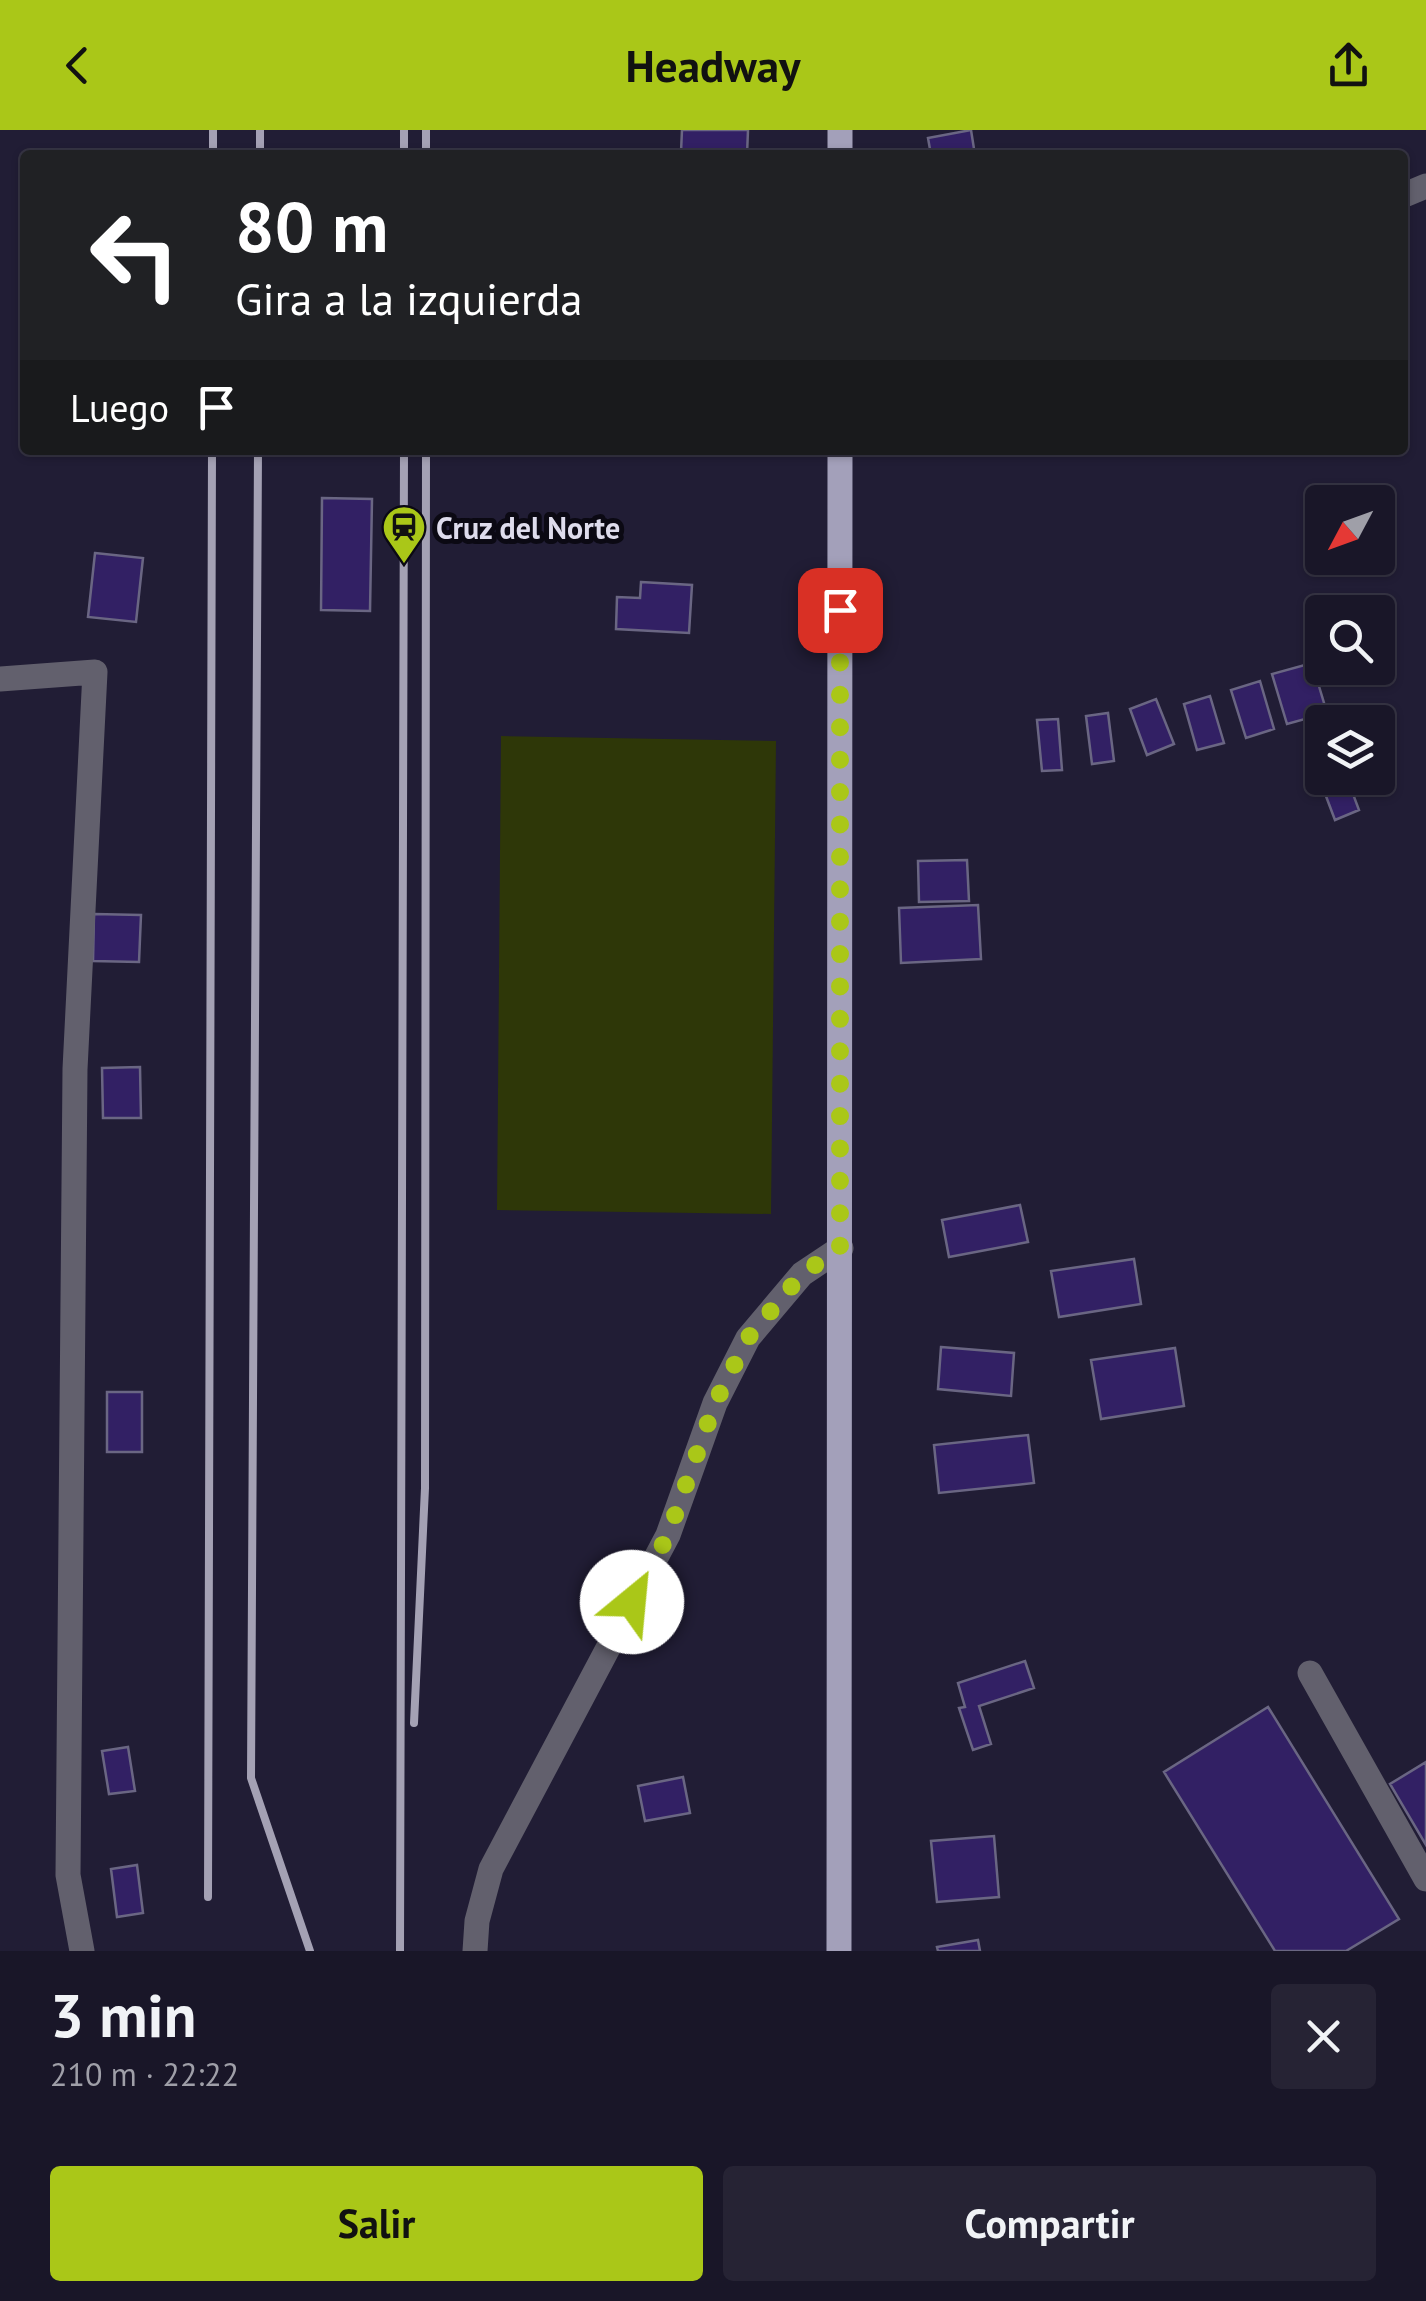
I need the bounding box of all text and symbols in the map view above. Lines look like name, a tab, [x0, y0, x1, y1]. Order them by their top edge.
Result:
text: Headway	[625, 36, 801, 94]
icon: back	[50, 38, 105, 93]
icon: share	[1321, 38, 1376, 93]
text: 80 m	[235, 181, 388, 271]
icon: left	[70, 190, 200, 320]
text: Gira a la izquierda	[235, 269, 583, 327]
icon: arrive	[189, 380, 244, 435]
text: Luego	[70, 383, 169, 432]
north arrow	[1305, 485, 1395, 575]
map controls	[1305, 485, 1395, 795]
station icon: Cruz del Norte	[381, 504, 427, 565]
place label: Cruz del Norte	[436, 508, 620, 547]
pin	[798, 568, 883, 653]
icon: arrive	[813, 583, 868, 638]
button: search	[1305, 595, 1395, 685]
button: layers	[1305, 705, 1395, 795]
position arrow	[580, 1550, 684, 1654]
text: 3 min	[50, 1976, 196, 2054]
button: close	[1271, 1984, 1376, 2089]
text: 210 m · 22:22	[50, 2053, 239, 2095]
button: Salir	[50, 2166, 703, 2281]
button: Compartir	[723, 2166, 1376, 2281]

